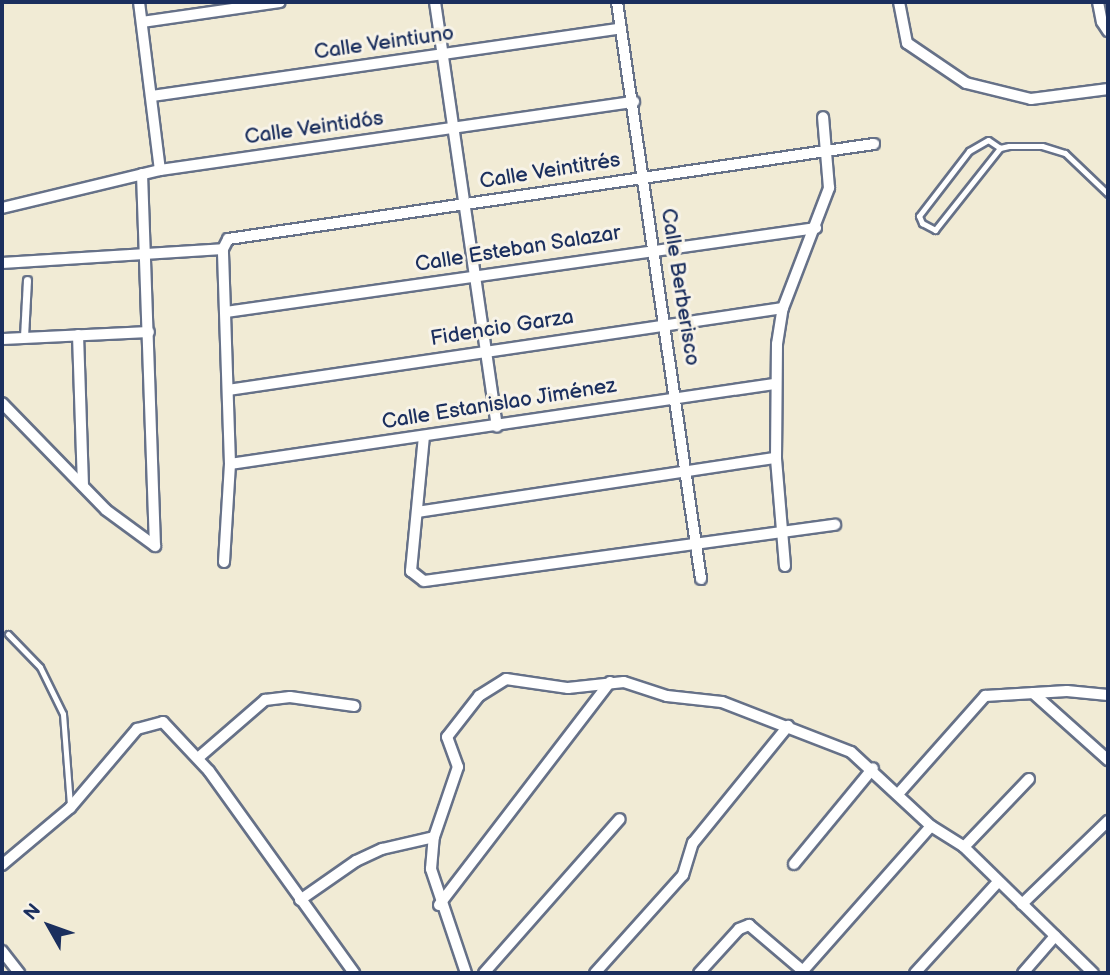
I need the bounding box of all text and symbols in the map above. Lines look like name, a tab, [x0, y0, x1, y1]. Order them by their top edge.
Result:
street label: Calle Veintiuno	[312, 21, 456, 65]
street label: Calle Veintidós	[243, 106, 385, 150]
street label: Calle Veintitrés	[478, 147, 622, 195]
street label: Calle Berberisco	[655, 207, 705, 367]
street label: Calle Esteban Salazar	[413, 220, 623, 278]
street label: Fidencio Garza	[429, 304, 575, 352]
street label: Calle Estanislao Jiménez	[380, 373, 618, 435]
north arrow	[14, 891, 84, 961]
text: N	[19, 899, 46, 925]

